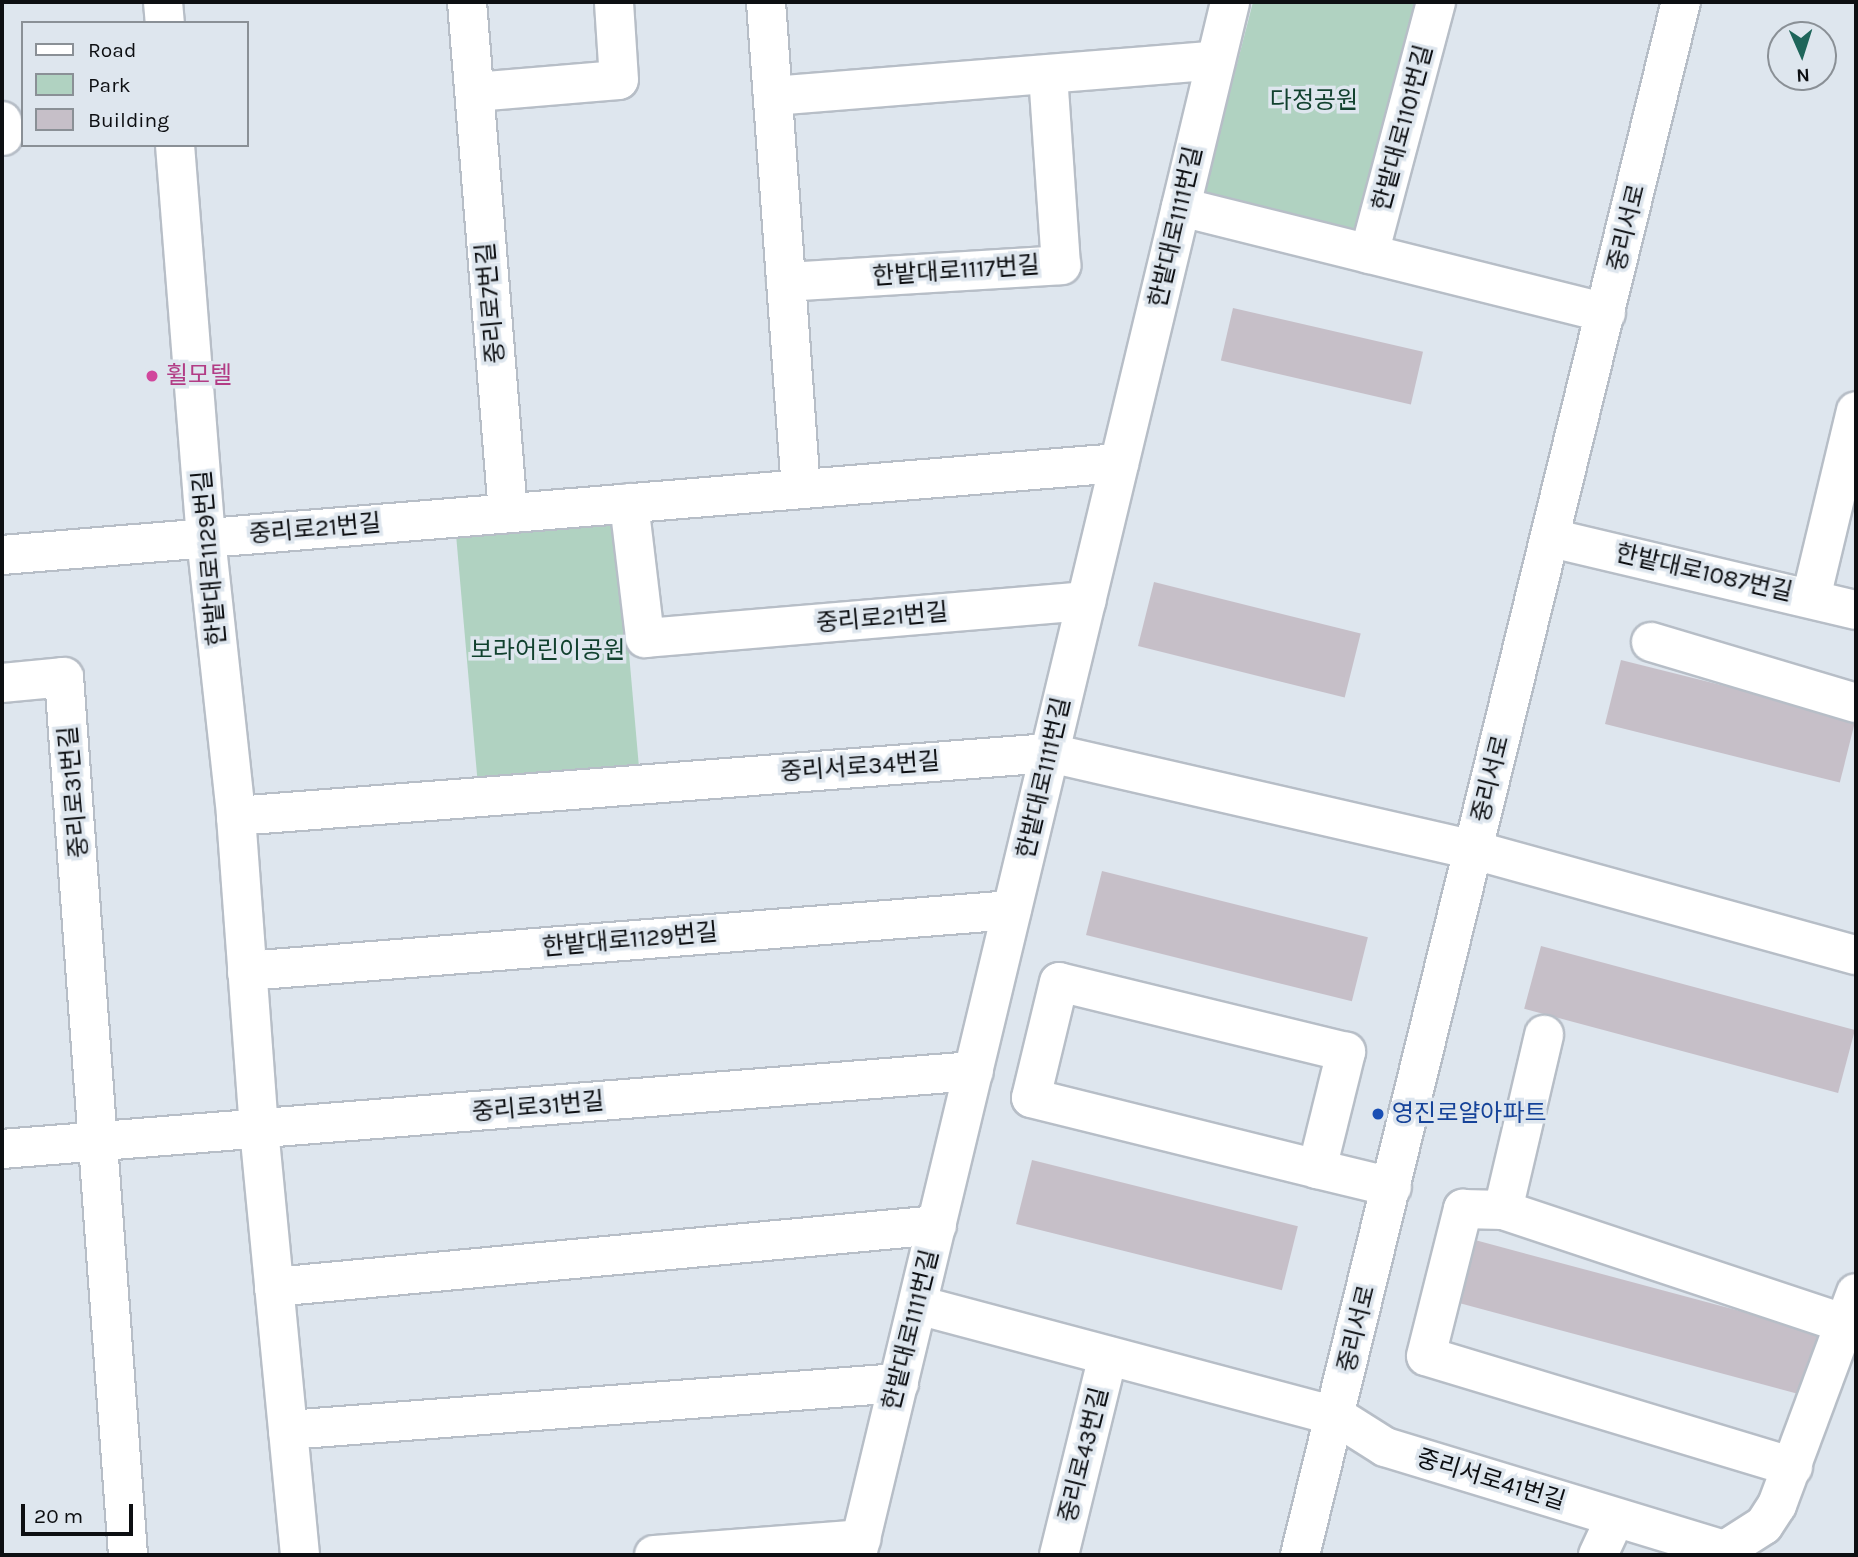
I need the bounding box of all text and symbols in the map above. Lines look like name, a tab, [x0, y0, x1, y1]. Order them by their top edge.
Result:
legend	[21, 21, 248, 147]
north arrow	[1767, 21, 1837, 91]
text: Road	[88, 38, 136, 62]
street label: 한밭대로1101번길	[1367, 42, 1439, 214]
text: N	[1796, 64, 1810, 86]
text: Park	[88, 73, 131, 97]
park label: 다정공원	[1270, 87, 1358, 115]
text: Building	[88, 108, 169, 132]
street label: 한밭대로1111번길	[1143, 144, 1209, 310]
street label: 중리서로	[1602, 182, 1652, 274]
street label: 중리로7번길	[471, 241, 511, 365]
street label: 한밭대로1117번길	[871, 251, 1041, 291]
place label: 휠모텔	[166, 362, 232, 390]
marker: 휠모텔	[144, 368, 160, 384]
street label: 한밭대로1129번길	[188, 469, 232, 647]
street label: 중리로21번길	[248, 509, 382, 549]
street label: 한밭대로1087번길	[1613, 539, 1795, 607]
street label: 중리로21번길	[815, 598, 949, 638]
park label: 보라어린이공원	[471, 637, 625, 665]
street label: 한밭대로1111번길	[1011, 695, 1077, 861]
street label: 중리로31번길	[54, 725, 94, 859]
street label: 중리서로	[1466, 733, 1516, 825]
street label: 중리서로34번길	[779, 747, 941, 787]
street label: 한밭대로1129번길	[541, 918, 719, 962]
street label: 중리로31번길	[471, 1087, 605, 1127]
place label: 영진로얄아파트	[1392, 1100, 1547, 1128]
marker: 영진로얄아파트	[1370, 1106, 1386, 1122]
street label: 한밭대로1111번길	[877, 1247, 945, 1413]
street label: 중리서로	[1332, 1283, 1382, 1375]
street label: 중리로43번길	[1053, 1385, 1115, 1525]
street label: 중리서로41번길	[1413, 1444, 1569, 1516]
scale bar	[24, 1490, 136, 1534]
text: 20 m	[34, 1504, 83, 1528]

